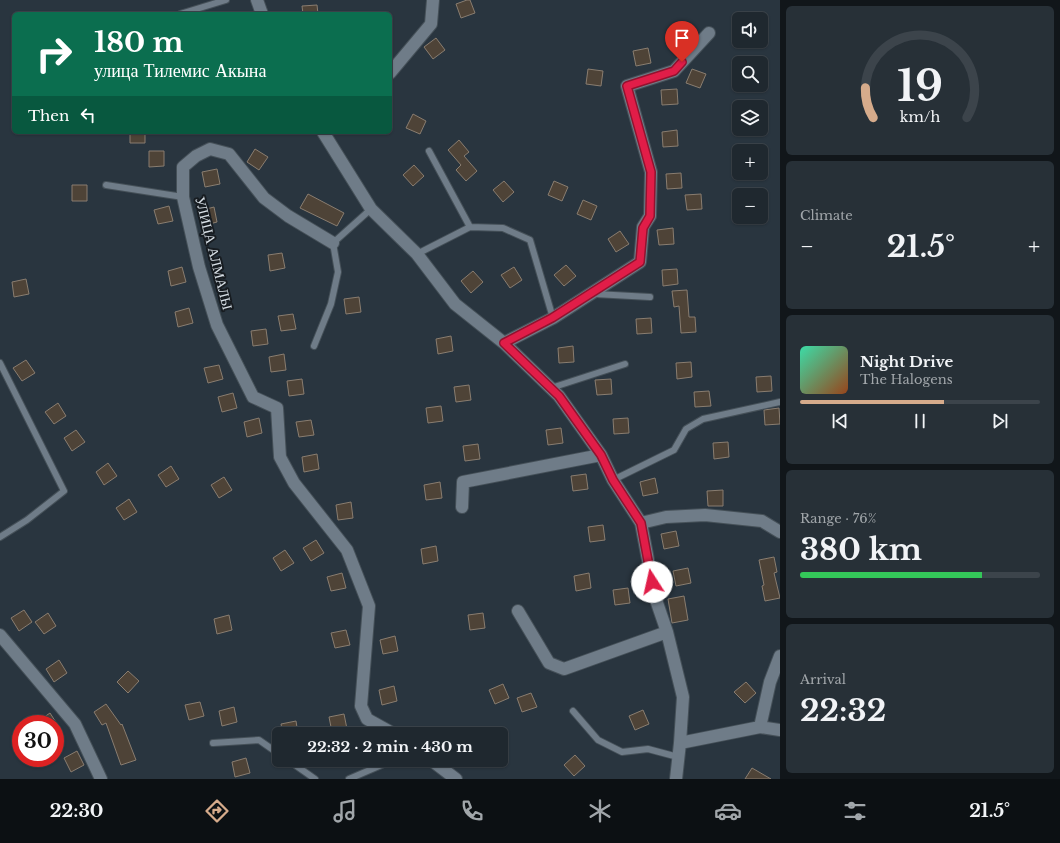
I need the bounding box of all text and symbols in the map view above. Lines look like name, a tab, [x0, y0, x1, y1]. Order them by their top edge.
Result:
map controls	[732, 12, 768, 224]
button: sound	[732, 12, 768, 48]
pin	[665, 21, 699, 62]
text: 180 m	[94, 25, 184, 60]
icon: arrive	[671, 27, 693, 49]
icon: right	[28, 28, 80, 80]
button: search	[732, 56, 768, 92]
text: улица Тилемис Акына	[94, 60, 266, 82]
text: 19	[897, 61, 943, 112]
button: layers	[732, 100, 768, 136]
icon: left	[77, 104, 99, 126]
text: Then	[28, 106, 69, 125]
text: km/h	[900, 108, 940, 126]
button: +	[732, 144, 768, 180]
button: −	[732, 188, 768, 224]
street label: УЛИЦА АЛМАЛЫ	[191, 195, 237, 311]
text: Climate	[800, 207, 853, 224]
text: 21.5°	[887, 228, 955, 265]
text: −	[800, 233, 814, 260]
text: +	[1028, 233, 1040, 260]
text: Night Drive	[860, 352, 953, 371]
text: The Halogens	[860, 371, 953, 388]
icon: previous	[829, 410, 851, 432]
icon: pause	[909, 410, 931, 432]
icon: next	[989, 410, 1011, 432]
text: Range · 76%	[800, 510, 876, 527]
text: 380 km	[800, 531, 922, 568]
position arrow	[631, 561, 673, 603]
text: Arrival	[800, 671, 846, 688]
text: 22:32	[800, 692, 886, 729]
speed limit sign: 30	[12, 715, 64, 767]
text: 22:32 · 2 min · 430 m	[307, 737, 473, 756]
icon: directions	[203, 797, 231, 825]
icon: music	[331, 797, 359, 825]
icon: phone	[458, 797, 486, 825]
icon: climate	[586, 797, 614, 825]
icon: car	[714, 797, 742, 825]
icon: filters	[841, 797, 869, 825]
text: 22:30	[50, 800, 103, 822]
text: 21.5°	[969, 800, 1010, 822]

